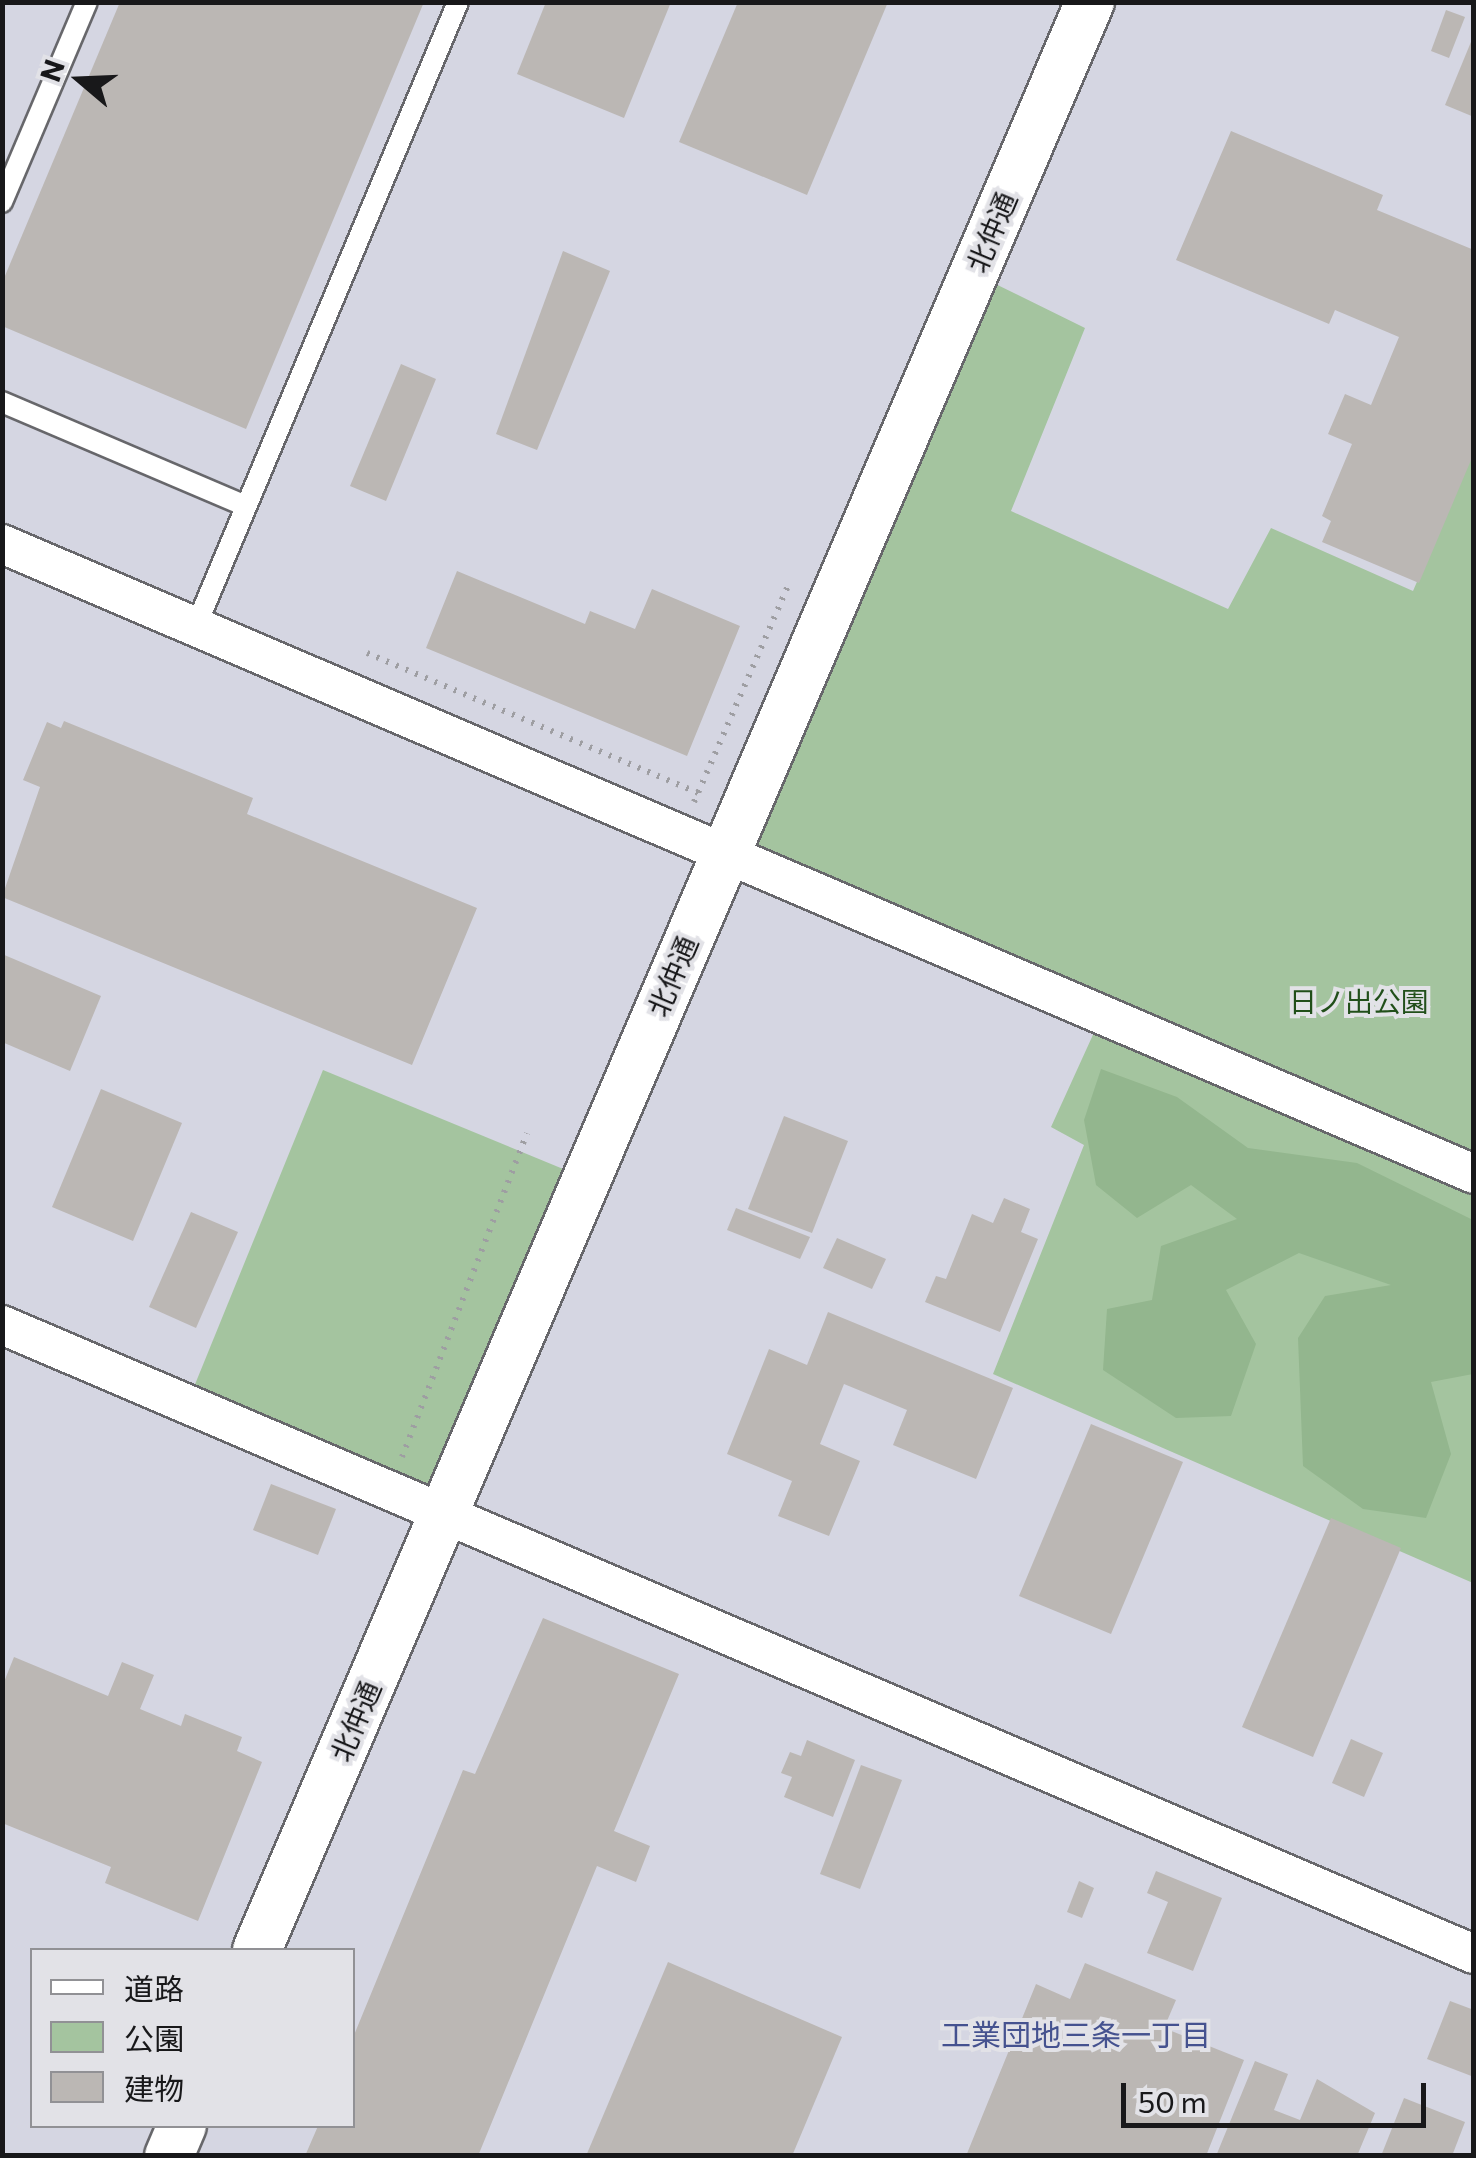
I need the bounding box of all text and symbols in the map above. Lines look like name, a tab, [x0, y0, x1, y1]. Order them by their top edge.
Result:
north arrow	[30, 30, 130, 130]
text: N	[32, 55, 71, 86]
street label: 北仲通	[959, 187, 1023, 277]
street label: 北仲通	[640, 931, 704, 1021]
park label: 日ノ出公園	[1289, 984, 1429, 1018]
street label: 北仲通	[323, 1676, 387, 1766]
legend	[30, 1948, 355, 2128]
text: 道路	[124, 1969, 184, 2006]
district label: 工業団地三条一丁目	[941, 2016, 1211, 2052]
text: 公園	[124, 2019, 184, 2056]
scale bar	[1126, 2063, 1431, 2125]
text: 建物	[124, 2069, 184, 2106]
text: 50 m	[1138, 2082, 1207, 2119]

